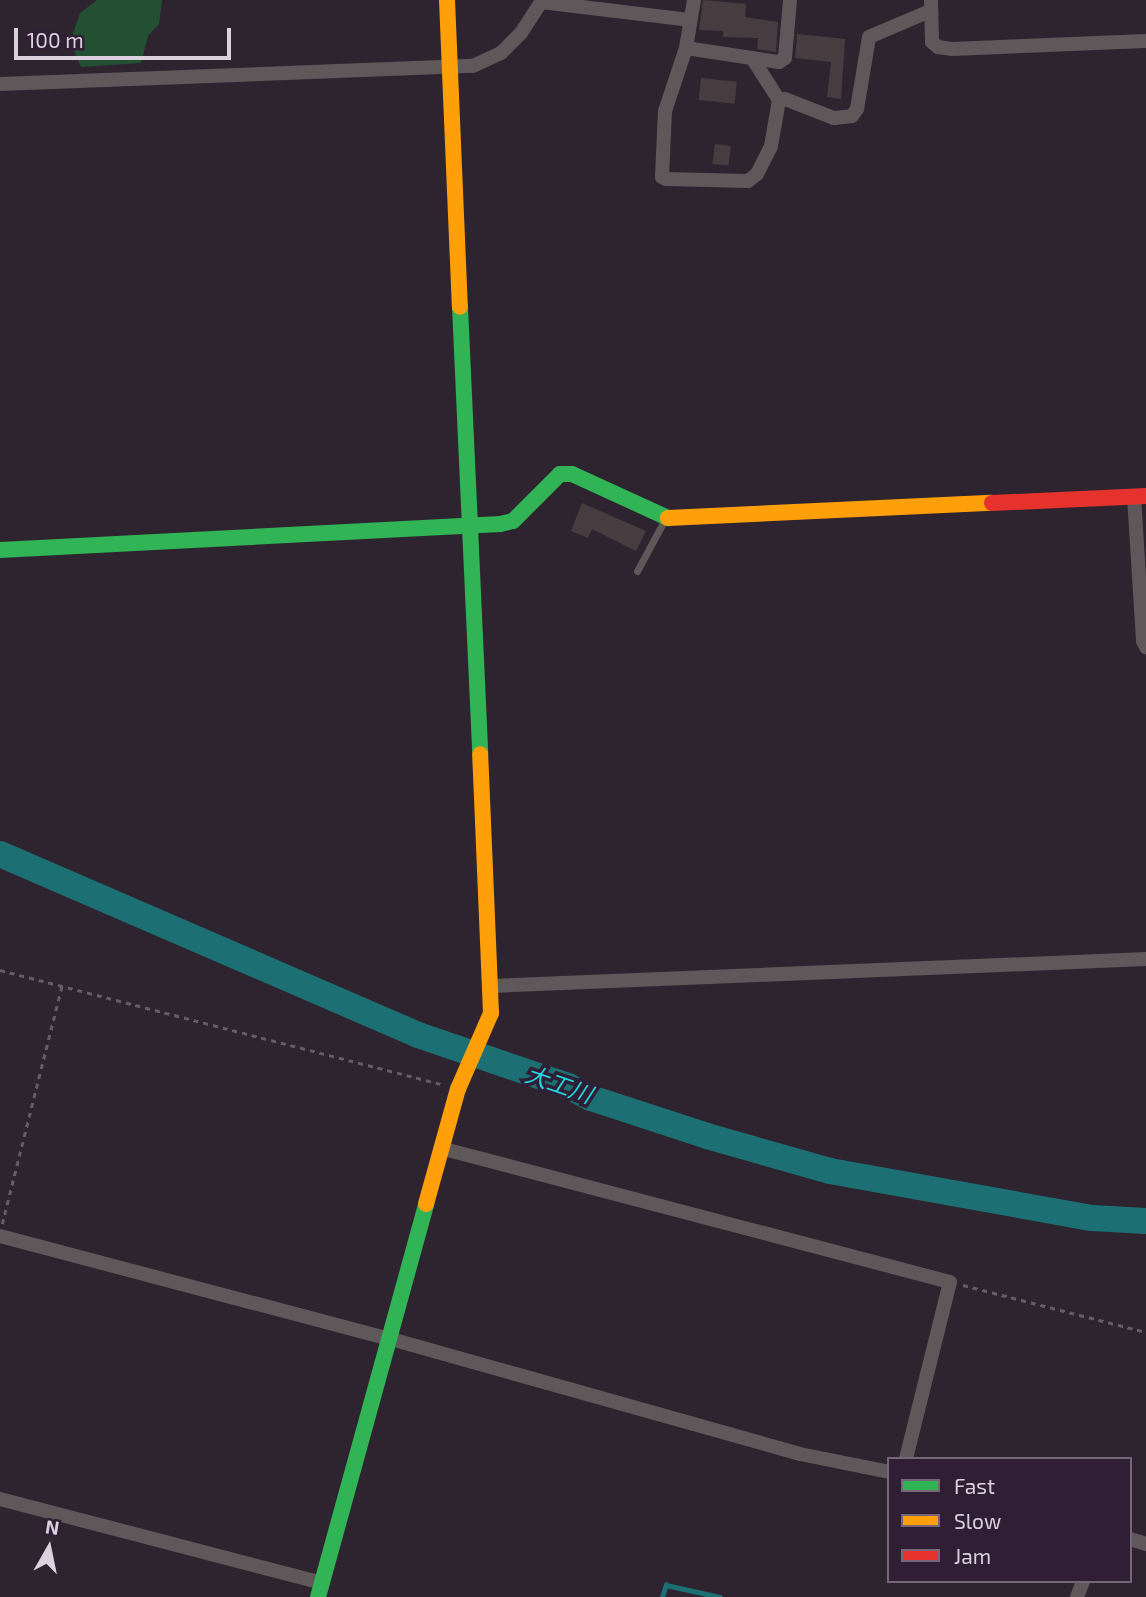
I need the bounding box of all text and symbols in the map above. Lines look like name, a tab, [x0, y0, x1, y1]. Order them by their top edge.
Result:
scale bar	[18, 14, 234, 58]
text: 100 m	[27, 27, 84, 52]
water label: 大工川	[522, 1060, 596, 1108]
legend	[887, 1457, 1132, 1583]
text: Fast	[954, 1473, 995, 1498]
text: Slow	[954, 1508, 1001, 1533]
north arrow	[14, 1513, 84, 1583]
text: N	[44, 1514, 61, 1539]
text: Jam	[954, 1543, 991, 1568]

